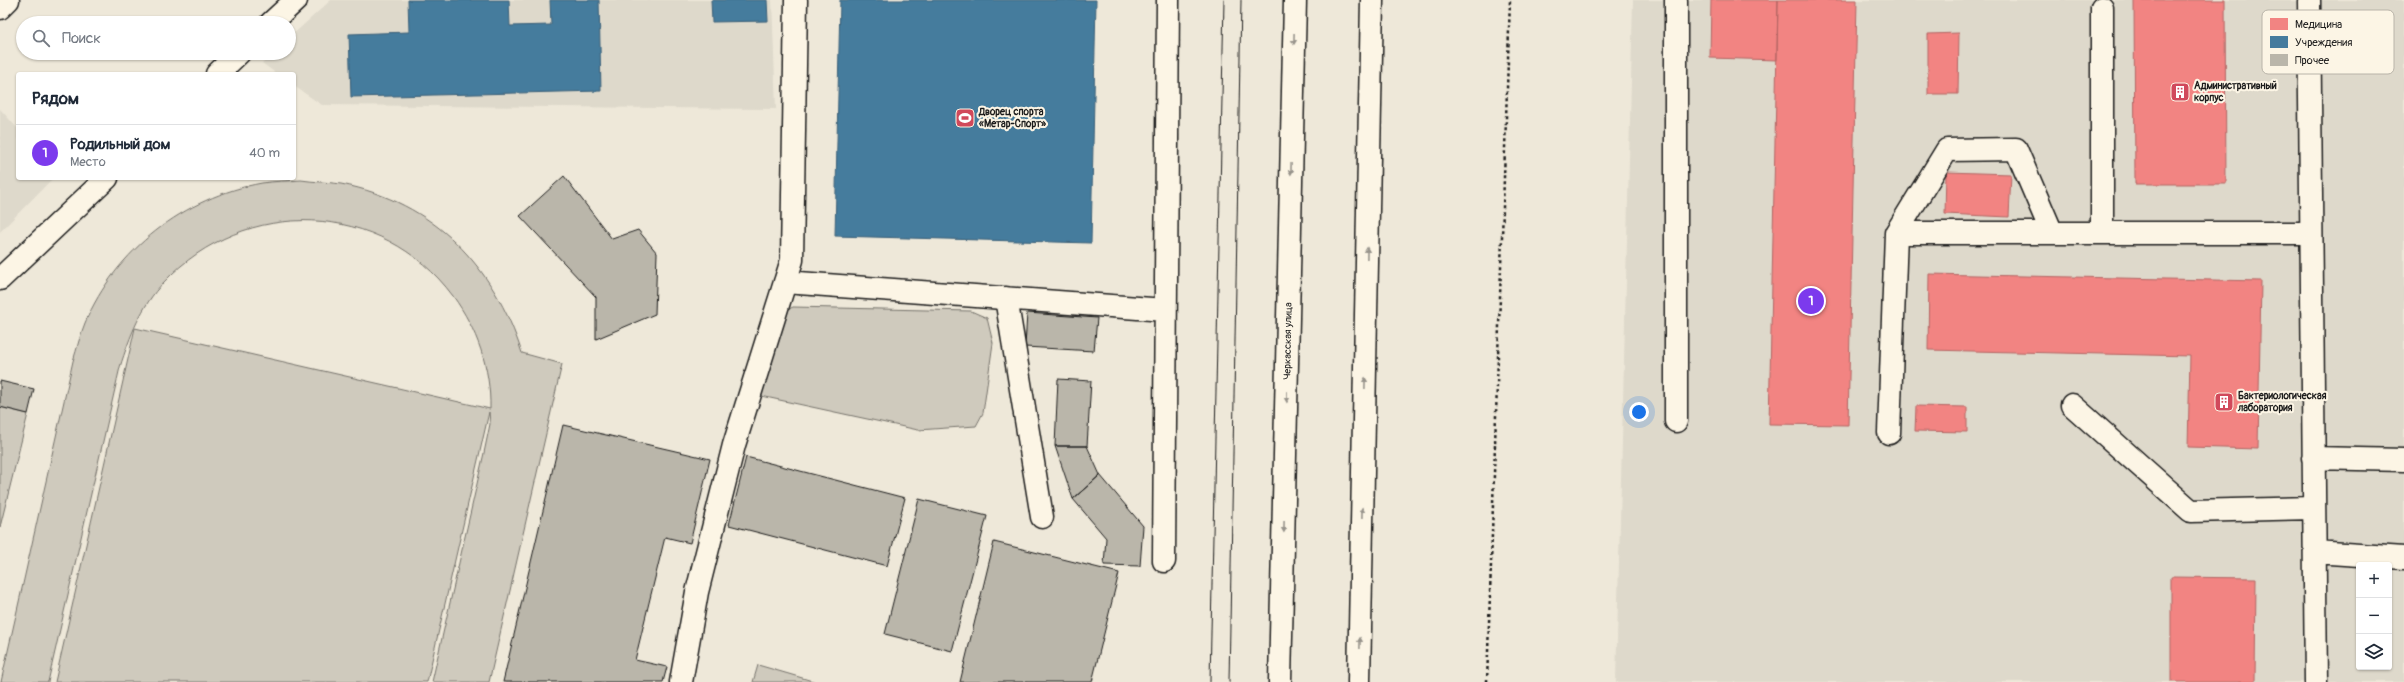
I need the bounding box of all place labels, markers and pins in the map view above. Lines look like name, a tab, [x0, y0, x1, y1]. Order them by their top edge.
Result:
place label: Административный корпус	[2194, 80, 2277, 104]
building icon: Административный корпус	[2169, 81, 2191, 103]
place label: Дворец спорта «Метар-Спорт»	[978, 106, 1047, 130]
sports icon: Дворец спорта «Метар-Спорт»	[954, 107, 976, 129]
pin: 1	[1798, 286, 1824, 316]
place label: Бактериологическая лаборатория	[2237, 390, 2327, 414]
building icon: Бактериологическая лаборатория	[2213, 391, 2235, 413]

